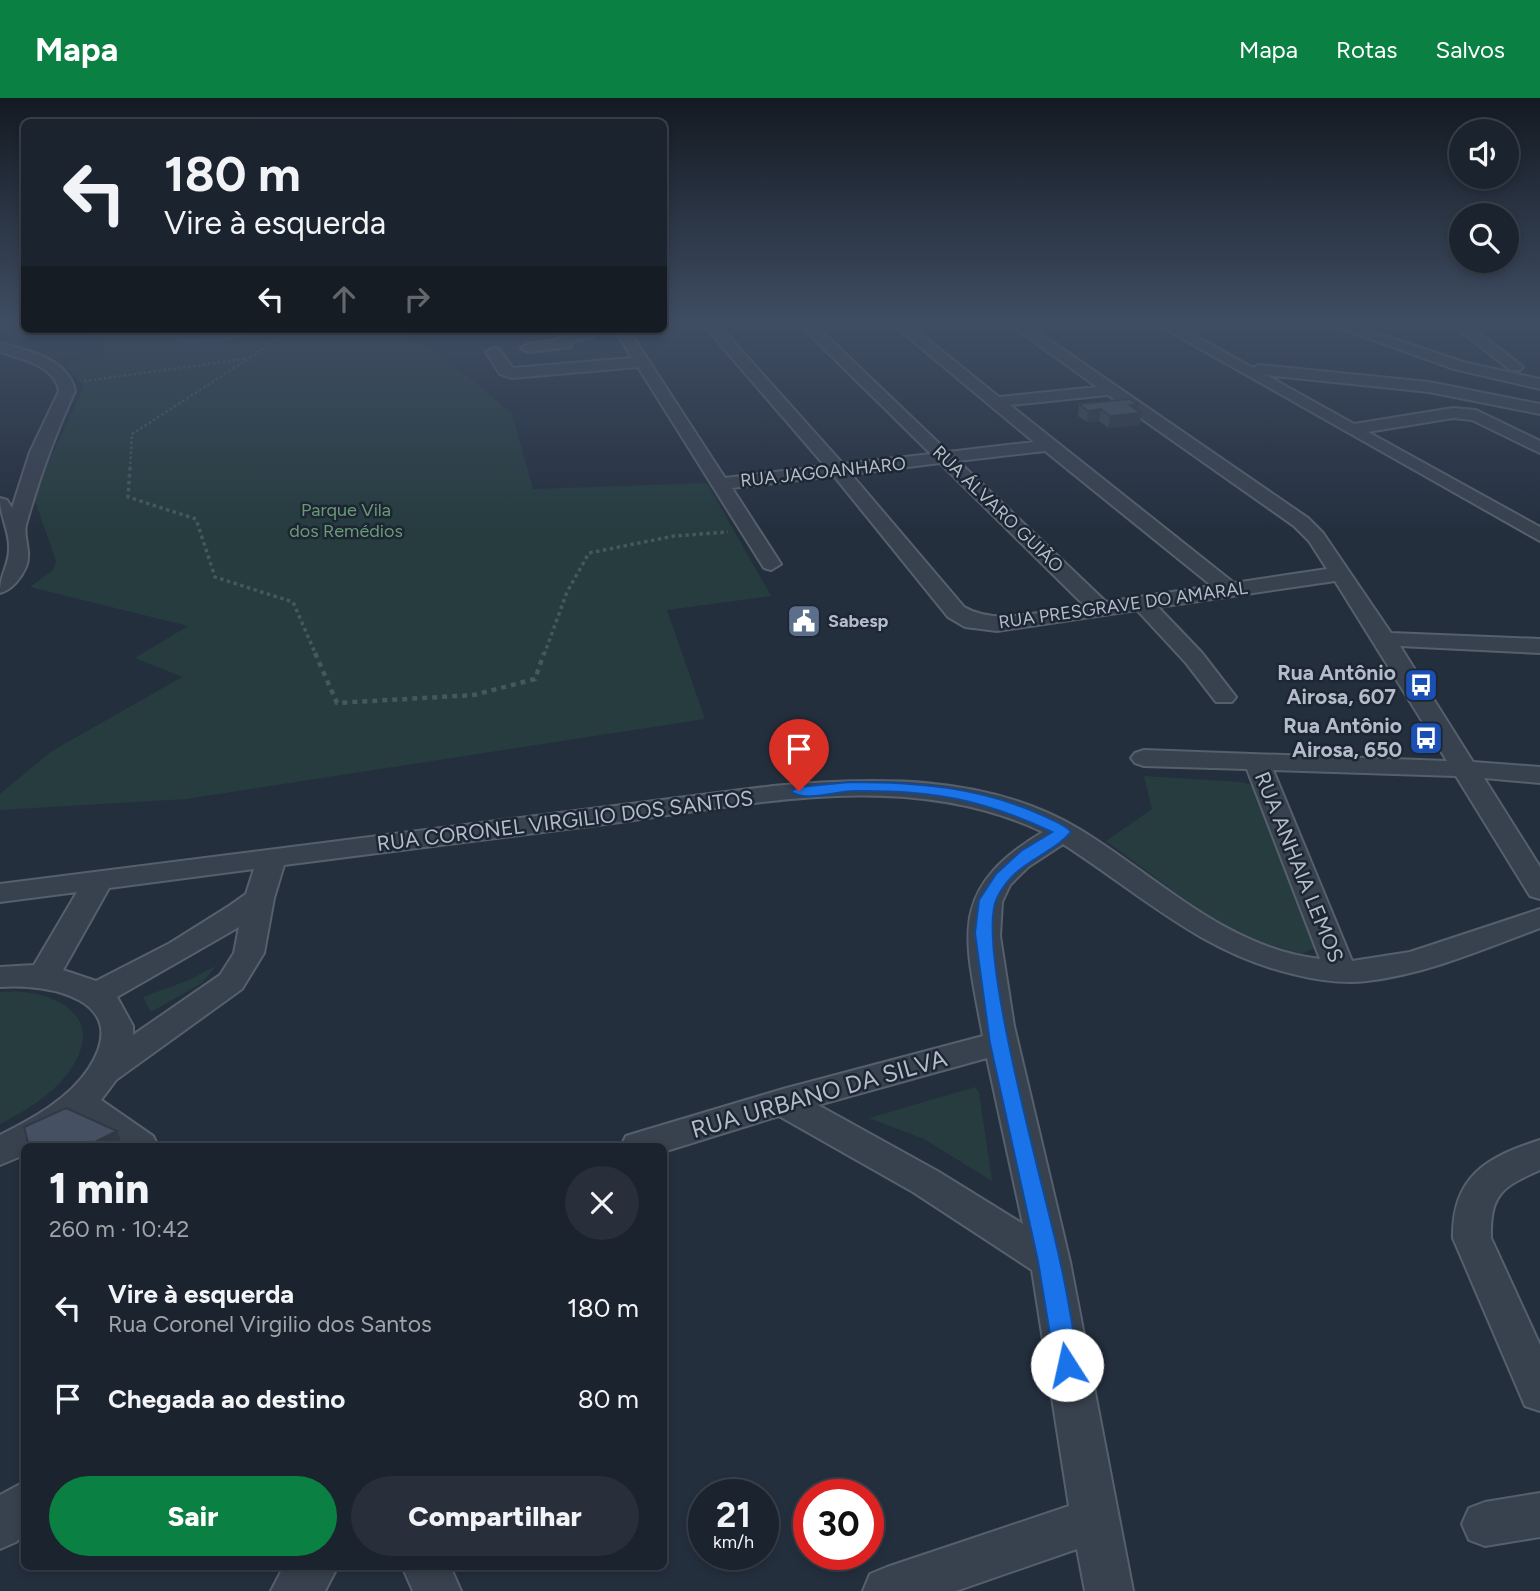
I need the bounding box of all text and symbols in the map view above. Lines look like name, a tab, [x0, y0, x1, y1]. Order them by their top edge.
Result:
text: Mapa	[35, 30, 118, 69]
text: Mapa	[1239, 35, 1298, 64]
text: Rotas	[1336, 35, 1397, 64]
text: Salvos	[1435, 35, 1505, 64]
map controls	[1449, 119, 1519, 273]
button: sound	[1449, 119, 1519, 189]
text: 180 m	[164, 144, 301, 203]
icon: left	[49, 147, 140, 238]
button: search	[1449, 203, 1519, 273]
text: Vire à esquerda	[164, 204, 386, 242]
icon: left	[252, 280, 290, 318]
icon: ahead	[325, 280, 363, 318]
icon: right	[398, 280, 436, 318]
street label: RUA ÁLVARO GUIÃO	[928, 441, 1068, 577]
street label: RUA JAGOANHARO	[739, 452, 907, 492]
park label: Parque Vila dos Remédios	[289, 499, 403, 542]
street label: RUA PRESGRAVE DO AMARAL	[997, 577, 1250, 633]
public building icon: Sabesp	[785, 602, 823, 640]
place label: Sabesp	[828, 610, 889, 632]
place label: Rua Antônio Airosa, 607	[1277, 660, 1396, 709]
bus stop icon: Rua Antônio Airosa, 607	[1402, 666, 1440, 704]
place label: Rua Antônio Airosa, 650	[1283, 713, 1402, 762]
pin	[769, 719, 829, 791]
bus stop icon: Rua Antônio Airosa, 650	[1407, 719, 1445, 757]
icon: arrive	[780, 730, 818, 768]
street label: RUA ANHAIA LEMOS	[1250, 768, 1349, 966]
street label: RUA CORONEL VIRGILIO DOS SANTOS	[375, 785, 754, 856]
street label: RUA URBANO DA SILVA	[688, 1043, 951, 1144]
text: 1 min	[49, 1163, 149, 1214]
button: close	[565, 1166, 639, 1240]
text: 260 m · 10:42	[49, 1215, 189, 1243]
text: Vire à esquerda	[108, 1278, 294, 1310]
icon: left	[49, 1289, 87, 1327]
text: 180 m	[567, 1292, 639, 1324]
text: Rua Coronel Virgilio dos Santos	[108, 1310, 432, 1338]
position arrow	[1030, 1328, 1104, 1402]
icon: arrive	[49, 1380, 87, 1418]
text: Chegada ao destino	[108, 1383, 345, 1415]
text: 80 m	[578, 1383, 639, 1415]
button: Sair	[49, 1476, 337, 1556]
button: Compartilhar	[351, 1476, 639, 1556]
speed limit sign: 30	[793, 1479, 884, 1570]
text: 21	[716, 1494, 751, 1536]
text: km/h	[713, 1531, 754, 1553]

